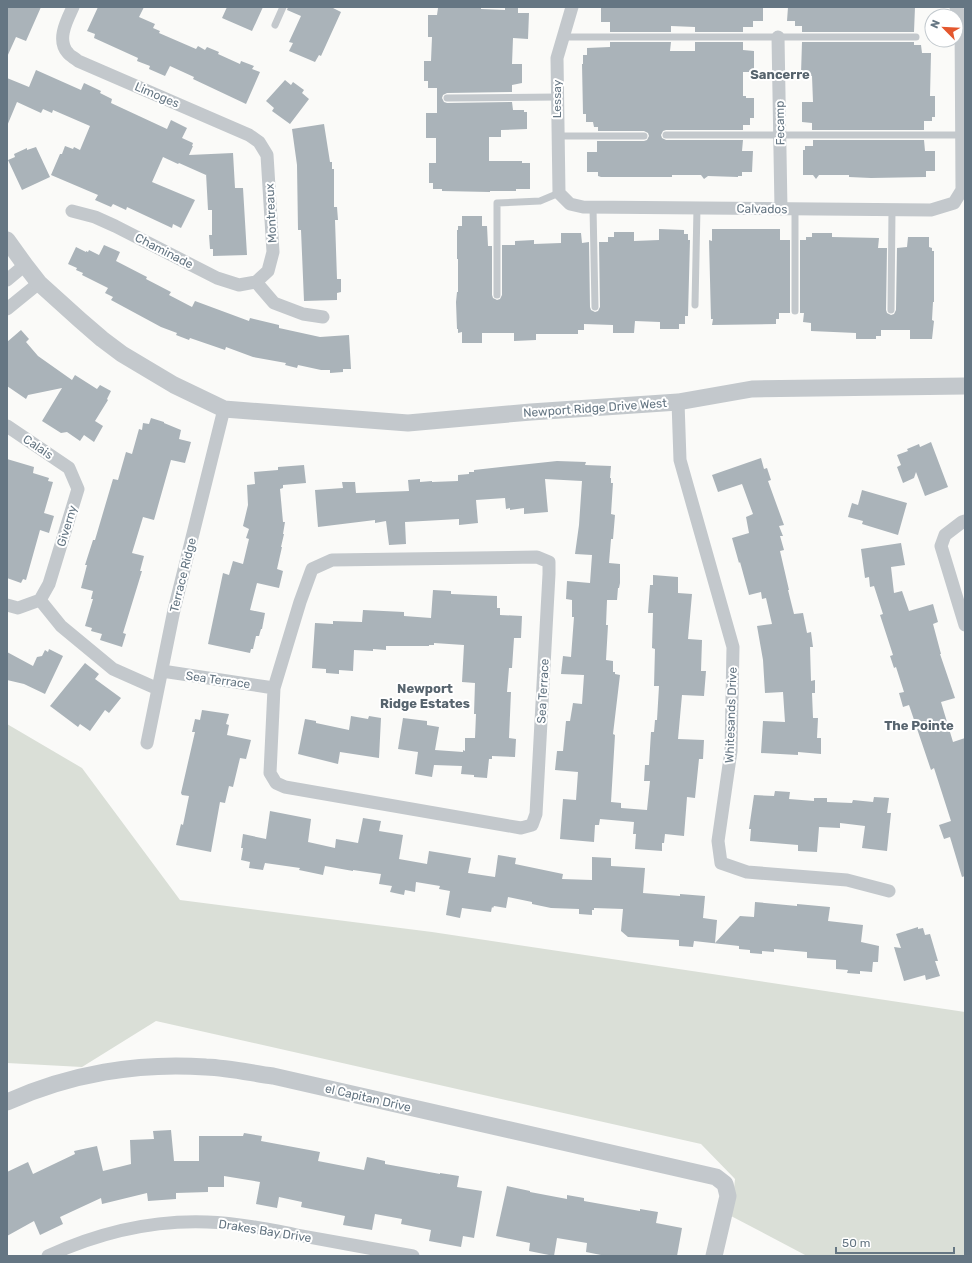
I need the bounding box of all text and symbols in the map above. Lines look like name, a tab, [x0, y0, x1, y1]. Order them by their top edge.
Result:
north arrow	[924, 8, 964, 48]
text: N	[928, 18, 943, 30]
district label: Sancerre	[750, 67, 810, 82]
street label: Limoges	[133, 79, 181, 111]
street label: Lessay	[550, 79, 564, 118]
street label: Fecamp	[773, 101, 787, 145]
street label: Montreaux	[262, 182, 280, 243]
street label: Calvados	[737, 202, 787, 216]
street label: Chaminade	[133, 230, 196, 272]
street label: Newport Ridge Drive West	[523, 396, 668, 420]
street label: Calais	[20, 432, 56, 462]
street label: Giverny	[54, 503, 80, 548]
street label: Terrace Ridge	[167, 536, 199, 614]
street label: Sea Terrace	[534, 658, 552, 724]
street label: Whitesands Drive	[722, 666, 740, 763]
street label: Sea Terrace	[185, 669, 251, 691]
district label: Newport Ridge Estates	[380, 681, 470, 711]
district label: The Pointe	[884, 718, 954, 733]
street label: el Capitan Drive	[324, 1081, 413, 1115]
street label: Drakes Bay Drive	[218, 1217, 313, 1245]
scale bar	[836, 1229, 954, 1255]
text: 50 m	[842, 1236, 870, 1250]

